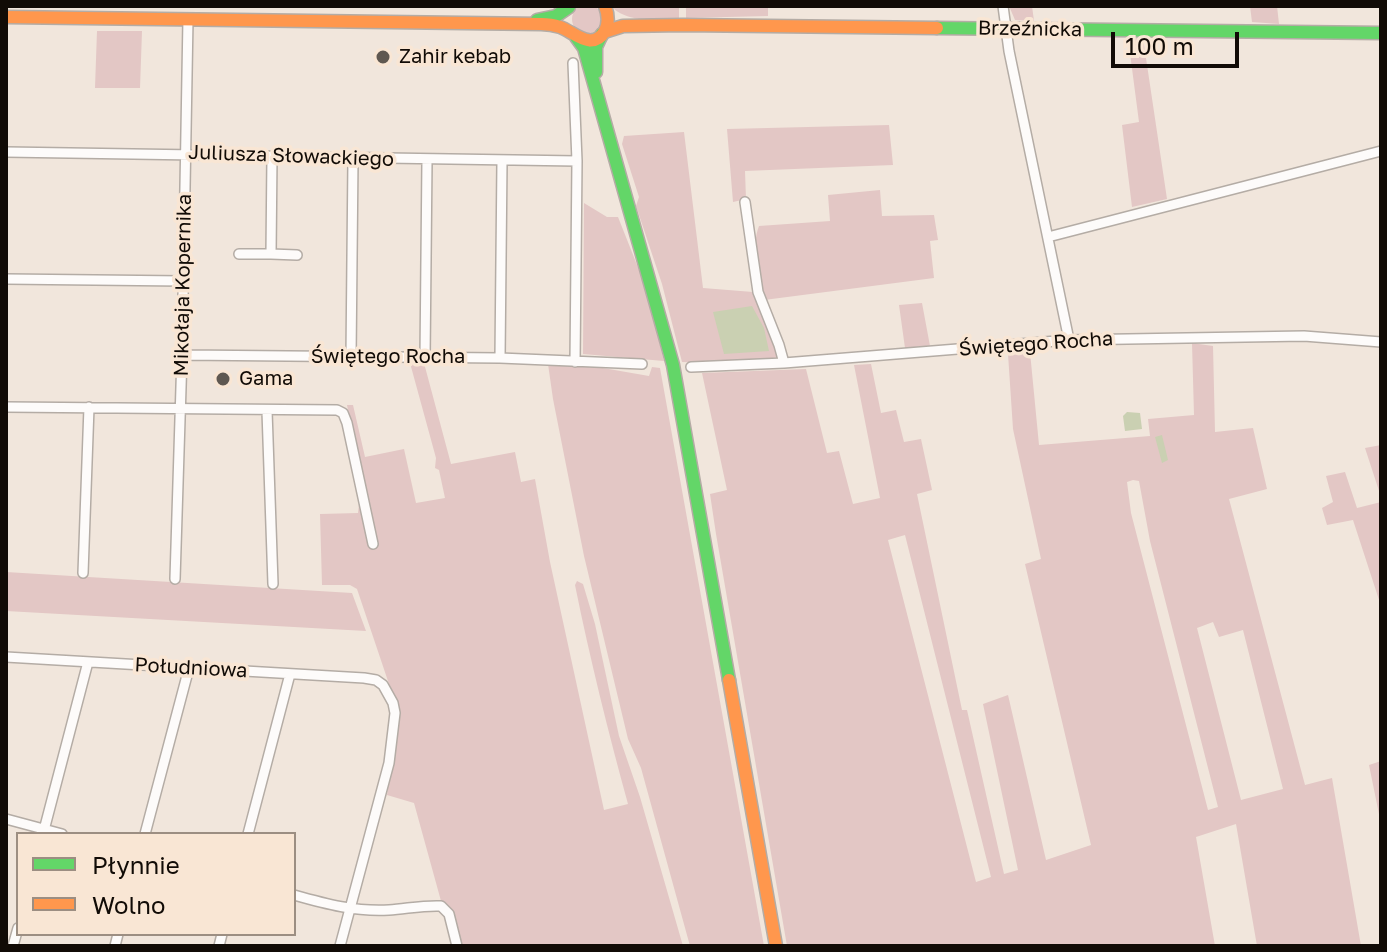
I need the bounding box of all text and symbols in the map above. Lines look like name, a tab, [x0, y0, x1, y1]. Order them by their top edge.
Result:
street label: Brzeźnicka	[978, 16, 1082, 42]
scale bar	[1115, 16, 1243, 66]
text: 100 m	[1125, 31, 1194, 60]
place label: Zahir kebab	[399, 45, 511, 69]
marker: Zahir kebab	[374, 48, 392, 66]
street label: Juliusza Słowackiego	[188, 140, 394, 172]
street label: Mikołaja Kopernika	[169, 194, 197, 376]
street label: Świętego Rocha	[958, 327, 1114, 361]
street label: Świętego Rocha	[311, 345, 465, 369]
place label: Gama	[239, 367, 293, 391]
marker: Gama	[214, 370, 232, 388]
street label: Południowa	[134, 653, 248, 683]
legend	[16, 832, 296, 936]
text: Płynnie	[92, 850, 180, 879]
text: Wolno	[92, 890, 165, 919]

